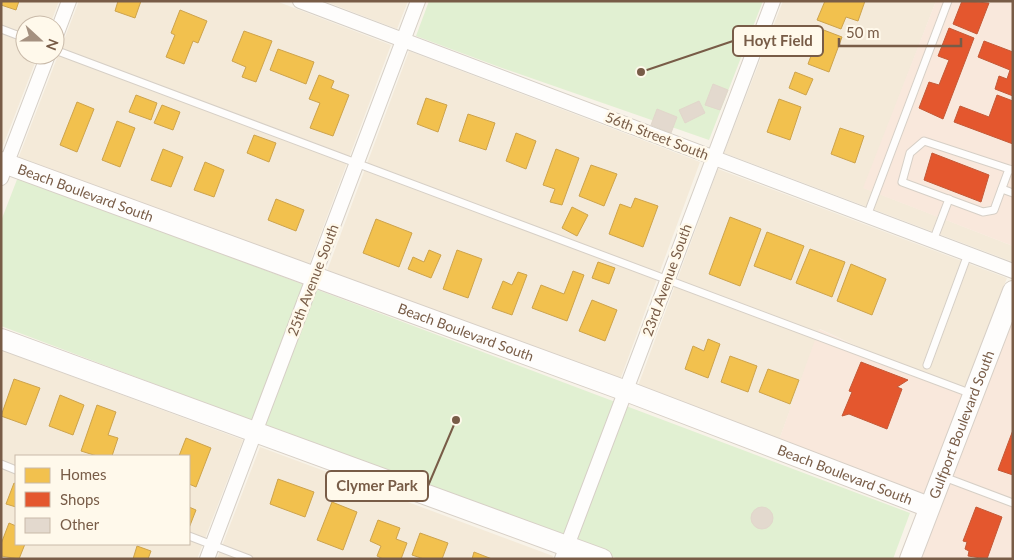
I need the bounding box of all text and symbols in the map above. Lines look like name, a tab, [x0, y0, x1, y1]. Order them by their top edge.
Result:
north arrow	[15, 15, 65, 65]
scale bar	[839, 15, 962, 47]
text: 50 m	[846, 23, 880, 41]
callout: Hoyt Field	[733, 26, 823, 56]
text: Hoyt Field	[743, 31, 813, 49]
text: N	[43, 37, 62, 53]
street label: 56th Street South	[603, 108, 711, 163]
street label: Beach Boulevard South	[16, 160, 156, 225]
street label: 23rd Avenue South	[638, 221, 695, 338]
street label: 25th Avenue South	[283, 222, 342, 338]
street label: Beach Boulevard South	[396, 299, 536, 364]
street label: Gulfport Boulevard South	[925, 348, 997, 501]
street label: Beach Boulevard South	[775, 441, 915, 508]
legend	[15, 455, 190, 545]
text: Homes	[60, 465, 106, 483]
callout: Clymer Park	[326, 471, 428, 501]
text: Clymer Park	[336, 476, 419, 494]
text: Shops	[60, 490, 100, 508]
text: Other	[60, 515, 100, 533]

